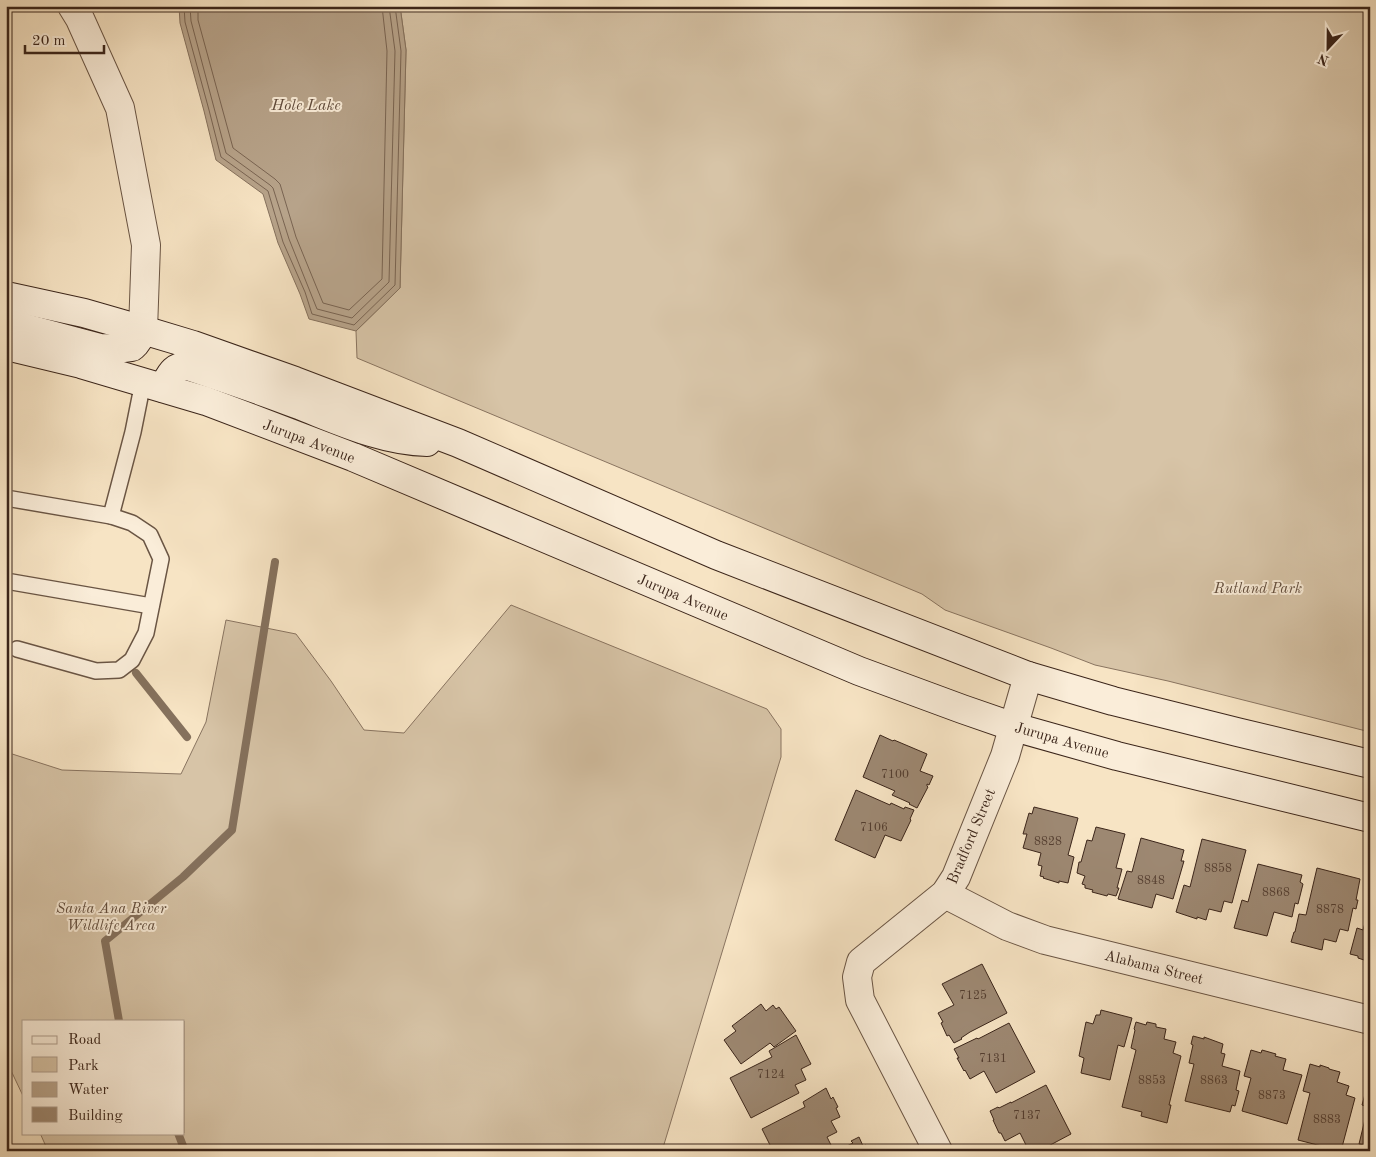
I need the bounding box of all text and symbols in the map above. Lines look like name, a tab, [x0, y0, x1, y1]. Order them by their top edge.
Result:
scale bar	[25, 22, 104, 54]
north arrow	[1304, 22, 1354, 72]
text: 20 m	[32, 34, 66, 49]
text: N	[1316, 51, 1331, 68]
water label: Hole Lake	[270, 98, 341, 114]
street label: Jurupa Avenue	[260, 418, 357, 467]
street label: Jurupa Avenue	[635, 572, 730, 624]
park label: Rutland Park	[1213, 582, 1302, 597]
street label: Jurupa Avenue	[1013, 721, 1111, 762]
house number: 7100	[881, 769, 909, 781]
street label: Bradford Street	[946, 787, 999, 886]
house number: 7106	[860, 822, 888, 834]
house number: 8828	[1034, 836, 1062, 848]
house number: 8858	[1204, 862, 1232, 875]
house number: 8848	[1137, 875, 1165, 887]
house number: 8868	[1262, 887, 1290, 899]
park label: Santa Ana River Wildlife Area	[56, 902, 167, 934]
house number: 8878	[1316, 904, 1344, 916]
street label: Alabama Street	[1103, 949, 1205, 988]
house number: 7125	[959, 989, 987, 1002]
legend	[22, 1020, 185, 1134]
text: Road	[68, 1033, 102, 1048]
house number: 7131	[979, 1053, 1007, 1065]
text: Park	[68, 1059, 99, 1074]
house number: 7124	[757, 1069, 785, 1081]
house number: 8853	[1138, 1074, 1166, 1087]
house number: 8863	[1200, 1075, 1228, 1087]
text: Water	[68, 1083, 109, 1098]
house number: 8873	[1258, 1090, 1286, 1102]
text: Building	[68, 1109, 123, 1124]
house number: 7137	[1013, 1110, 1041, 1122]
house number: 8883	[1313, 1114, 1341, 1126]

